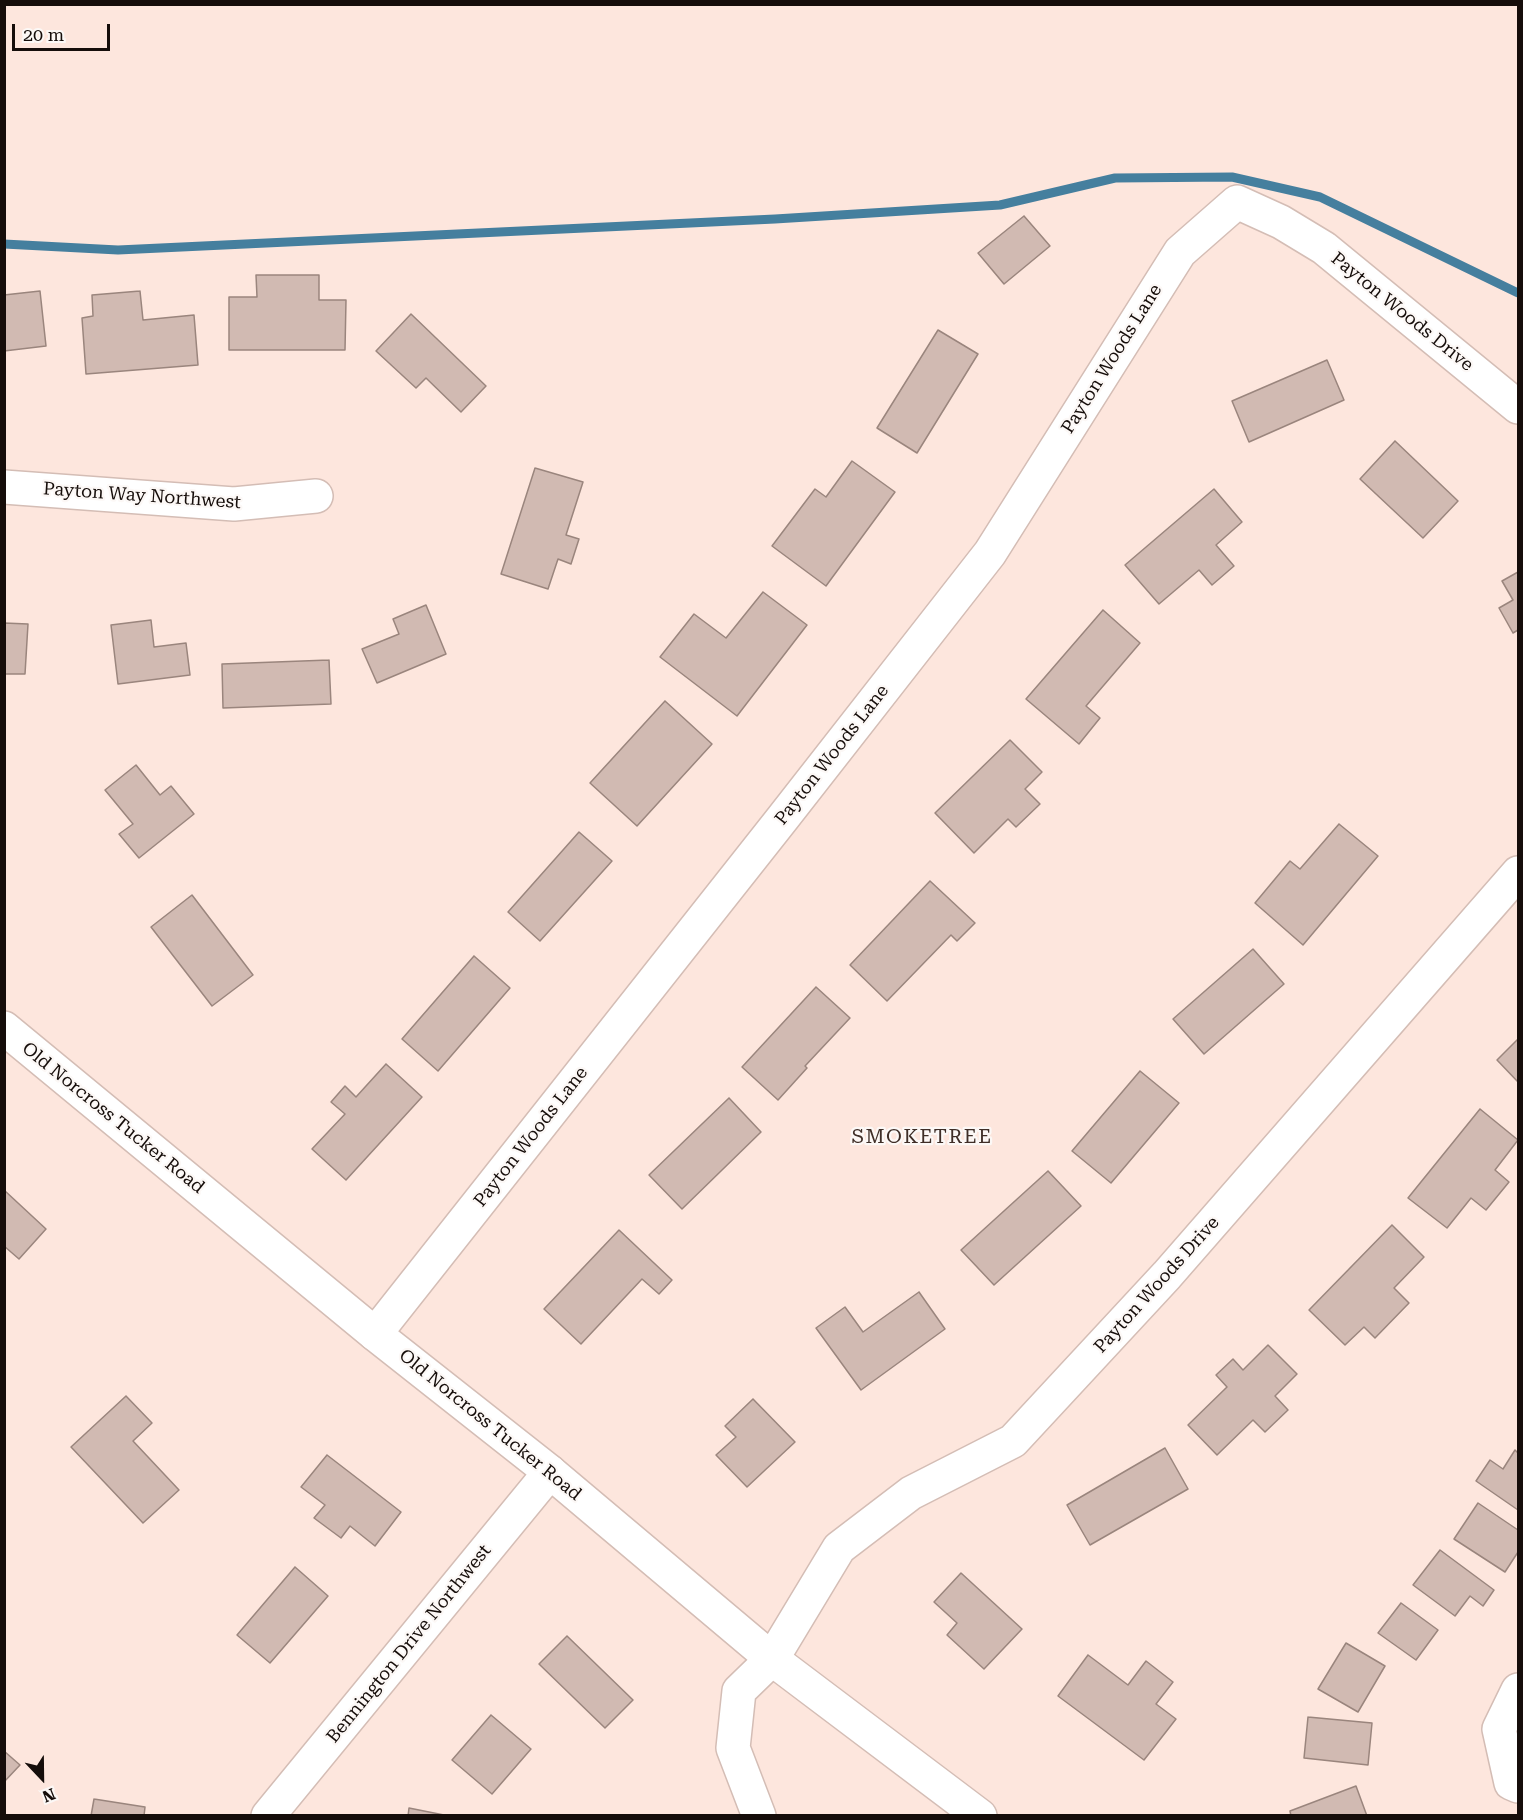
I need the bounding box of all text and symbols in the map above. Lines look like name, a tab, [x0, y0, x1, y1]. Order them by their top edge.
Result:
scale bar	[15, 12, 112, 50]
text: 20 m	[23, 24, 64, 45]
street label: Payton Woods Drive	[1327, 248, 1477, 376]
street label: Payton Woods Lane	[1057, 280, 1167, 438]
street label: Payton Way Northwest	[42, 478, 242, 514]
street label: Payton Woods Lane	[770, 681, 894, 829]
street label: Old Norcross Tucker Road	[17, 1038, 209, 1198]
street label: Payton Woods Lane	[469, 1063, 593, 1211]
district label: SMOKETREE	[852, 1125, 992, 1149]
street label: Payton Woods Drive	[1090, 1212, 1224, 1358]
street label: Old Norcross Tucker Road	[394, 1345, 586, 1505]
street label: Bennington Drive Northwest	[322, 1540, 496, 1748]
north arrow	[12, 1748, 72, 1808]
text: N	[40, 1784, 58, 1806]

